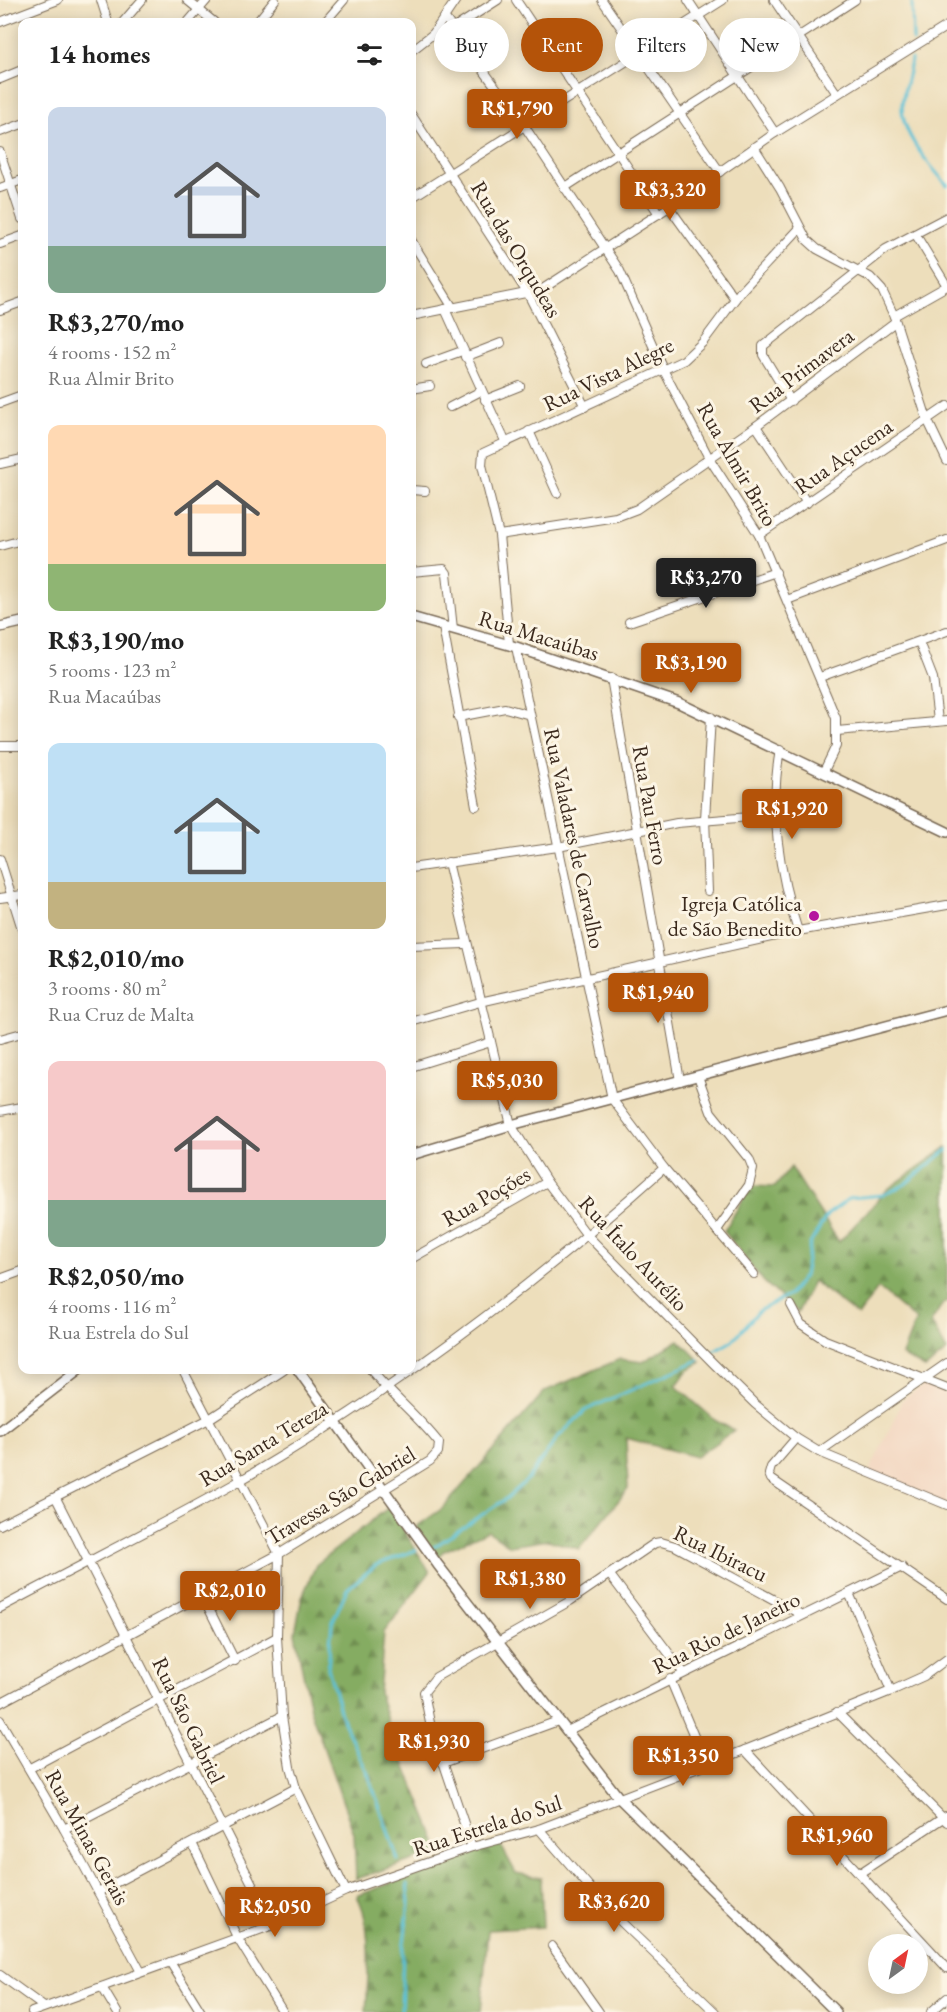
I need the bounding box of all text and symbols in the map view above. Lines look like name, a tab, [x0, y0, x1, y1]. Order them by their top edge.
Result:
chip: Buy	[434, 18, 509, 72]
chip: Rent	[521, 18, 603, 72]
chip: Filters	[615, 18, 707, 72]
chip: New	[719, 18, 800, 72]
text: 14 homes	[48, 37, 150, 71]
icon: filters	[353, 38, 386, 71]
pin: R$1,790	[462, 89, 572, 140]
text: R$1,790	[481, 95, 553, 121]
icon: home	[163, 146, 271, 254]
pin: R$3,320	[615, 170, 725, 221]
street label: Rua das Orqudeas	[464, 175, 569, 323]
text: R$3,320	[634, 176, 706, 202]
text: R$3,270/mo	[48, 305, 184, 339]
street label: Rua Primavera	[743, 321, 860, 419]
street label: Rua Vista Alegre	[538, 330, 679, 419]
text: 4 rooms · 152 m²	[48, 339, 176, 365]
text: Rua Almir Brito	[48, 365, 174, 391]
street label: Rua Almir Brito	[690, 397, 785, 532]
street label: Rua Açucena	[788, 412, 898, 501]
icon: home	[163, 464, 271, 572]
pin: R$3,270	[651, 558, 761, 609]
text: R$3,270	[670, 564, 742, 590]
street label: Rua Macaúbas	[475, 603, 603, 668]
text: R$3,190/mo	[48, 623, 184, 657]
pin: R$3,190	[636, 643, 746, 694]
text: R$3,190	[655, 649, 727, 675]
text: 5 rooms · 123 m²	[48, 657, 176, 683]
text: Rua Macaúbas	[48, 683, 161, 709]
street label: Rua Valadares de Carvalho	[537, 725, 612, 951]
street label: Rua Pau Ferro	[626, 743, 675, 867]
icon: home	[163, 782, 271, 890]
pin: R$1,920	[737, 789, 847, 840]
text: R$1,920	[756, 795, 828, 821]
place label: Igreja Católica de São Benedito	[668, 889, 802, 943]
marker: Igreja Católica de São Benedito	[807, 909, 821, 923]
text: R$2,010/mo	[48, 941, 184, 975]
pin: R$1,940	[603, 973, 713, 1024]
text: 3 rooms · 80 m²	[48, 975, 167, 1001]
text: R$1,940	[622, 979, 694, 1005]
text: Rua Cruz de Malta	[48, 1001, 194, 1027]
pin: R$5,030	[452, 1061, 562, 1112]
text: R$5,030	[471, 1067, 543, 1093]
icon: home	[163, 1100, 271, 1208]
street label: Rua Poções	[437, 1160, 536, 1233]
street label: Rua Ítalo Aurélio	[572, 1189, 695, 1318]
text: R$2,050/mo	[48, 1259, 184, 1293]
text: 4 rooms · 116 m²	[48, 1293, 176, 1319]
text: Rua Estrela do Sul	[48, 1319, 189, 1345]
street label: Rua Santa Tereza	[194, 1394, 333, 1493]
street label: Travessa São Gabriel	[260, 1439, 421, 1552]
street label: Rua Ibiracu	[669, 1518, 773, 1589]
pin: R$1,380	[475, 1559, 585, 1610]
text: R$1,380	[494, 1565, 566, 1591]
pin: R$2,010	[175, 1571, 285, 1622]
text: R$2,010	[194, 1577, 266, 1603]
street label: Rua Rio de Janeiro	[647, 1584, 805, 1681]
street label: Rua São Gabriel	[145, 1652, 232, 1788]
pin: R$1,930	[379, 1722, 489, 1773]
text: R$1,930	[398, 1728, 470, 1754]
pin: R$1,350	[628, 1736, 738, 1787]
text: R$1,350	[647, 1742, 719, 1768]
street label: Rua Minas Gerais	[38, 1764, 137, 1910]
street label: Rua Estrela do Sul	[409, 1788, 565, 1863]
pin: R$1,960	[782, 1816, 892, 1867]
text: R$1,960	[801, 1822, 873, 1848]
pin: R$3,620	[559, 1882, 669, 1933]
pin: R$2,050	[220, 1887, 330, 1938]
text: R$3,620	[578, 1888, 650, 1914]
text: R$2,050	[239, 1893, 311, 1919]
north arrow	[868, 1934, 928, 1994]
map controls	[868, 1934, 928, 1994]

